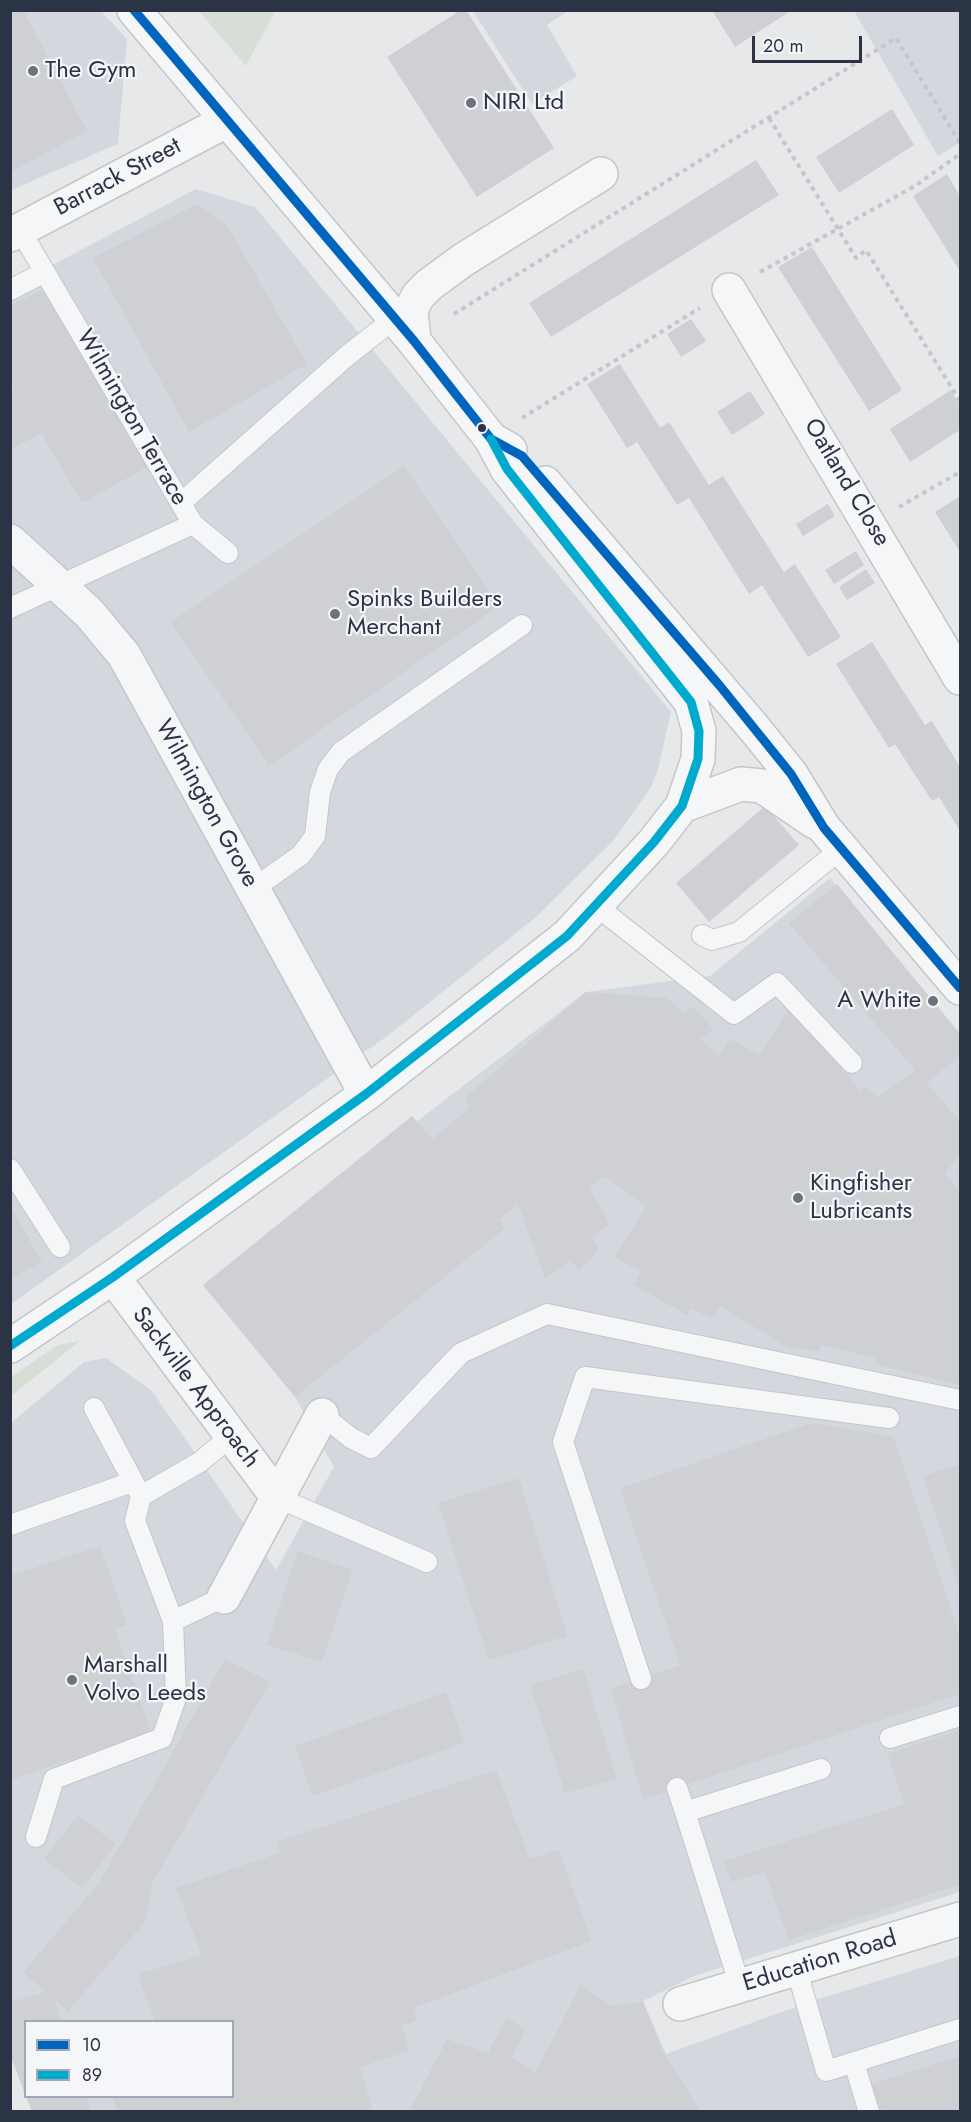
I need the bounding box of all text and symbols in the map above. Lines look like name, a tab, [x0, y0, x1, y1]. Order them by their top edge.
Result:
scale bar	[755, 24, 864, 62]
text: 20 m	[763, 33, 803, 59]
place label: The Gym	[45, 57, 137, 85]
marker: The Gym	[26, 64, 40, 78]
place label: NIRI Ltd	[483, 89, 564, 117]
marker: NIRI Ltd	[464, 96, 478, 110]
street label: Barrack Street	[50, 133, 186, 223]
street label: Wilmington Terrace	[69, 325, 193, 511]
street label: Oatland Close	[797, 414, 895, 552]
unlabelled marker	[476, 422, 488, 434]
place label: Spinks Builders Merchant	[347, 586, 502, 642]
marker: Spinks Builders Merchant	[328, 607, 342, 621]
street label: Wilmington Grove	[148, 715, 264, 893]
place label: A White	[837, 987, 921, 1015]
marker: A White	[926, 994, 940, 1008]
place label: Kingfisher Lubricants	[810, 1170, 912, 1226]
marker: Kingfisher Lubricants	[791, 1191, 805, 1205]
street label: Sackville Approach	[125, 1302, 265, 1474]
place label: Marshall Volvo Leeds	[84, 1652, 206, 1708]
marker: Marshall Volvo Leeds	[65, 1673, 79, 1687]
street label: Education Road	[740, 1925, 900, 1999]
legend	[24, 2020, 234, 2098]
text: 10	[82, 2032, 101, 2058]
text: 89	[82, 2062, 102, 2088]

